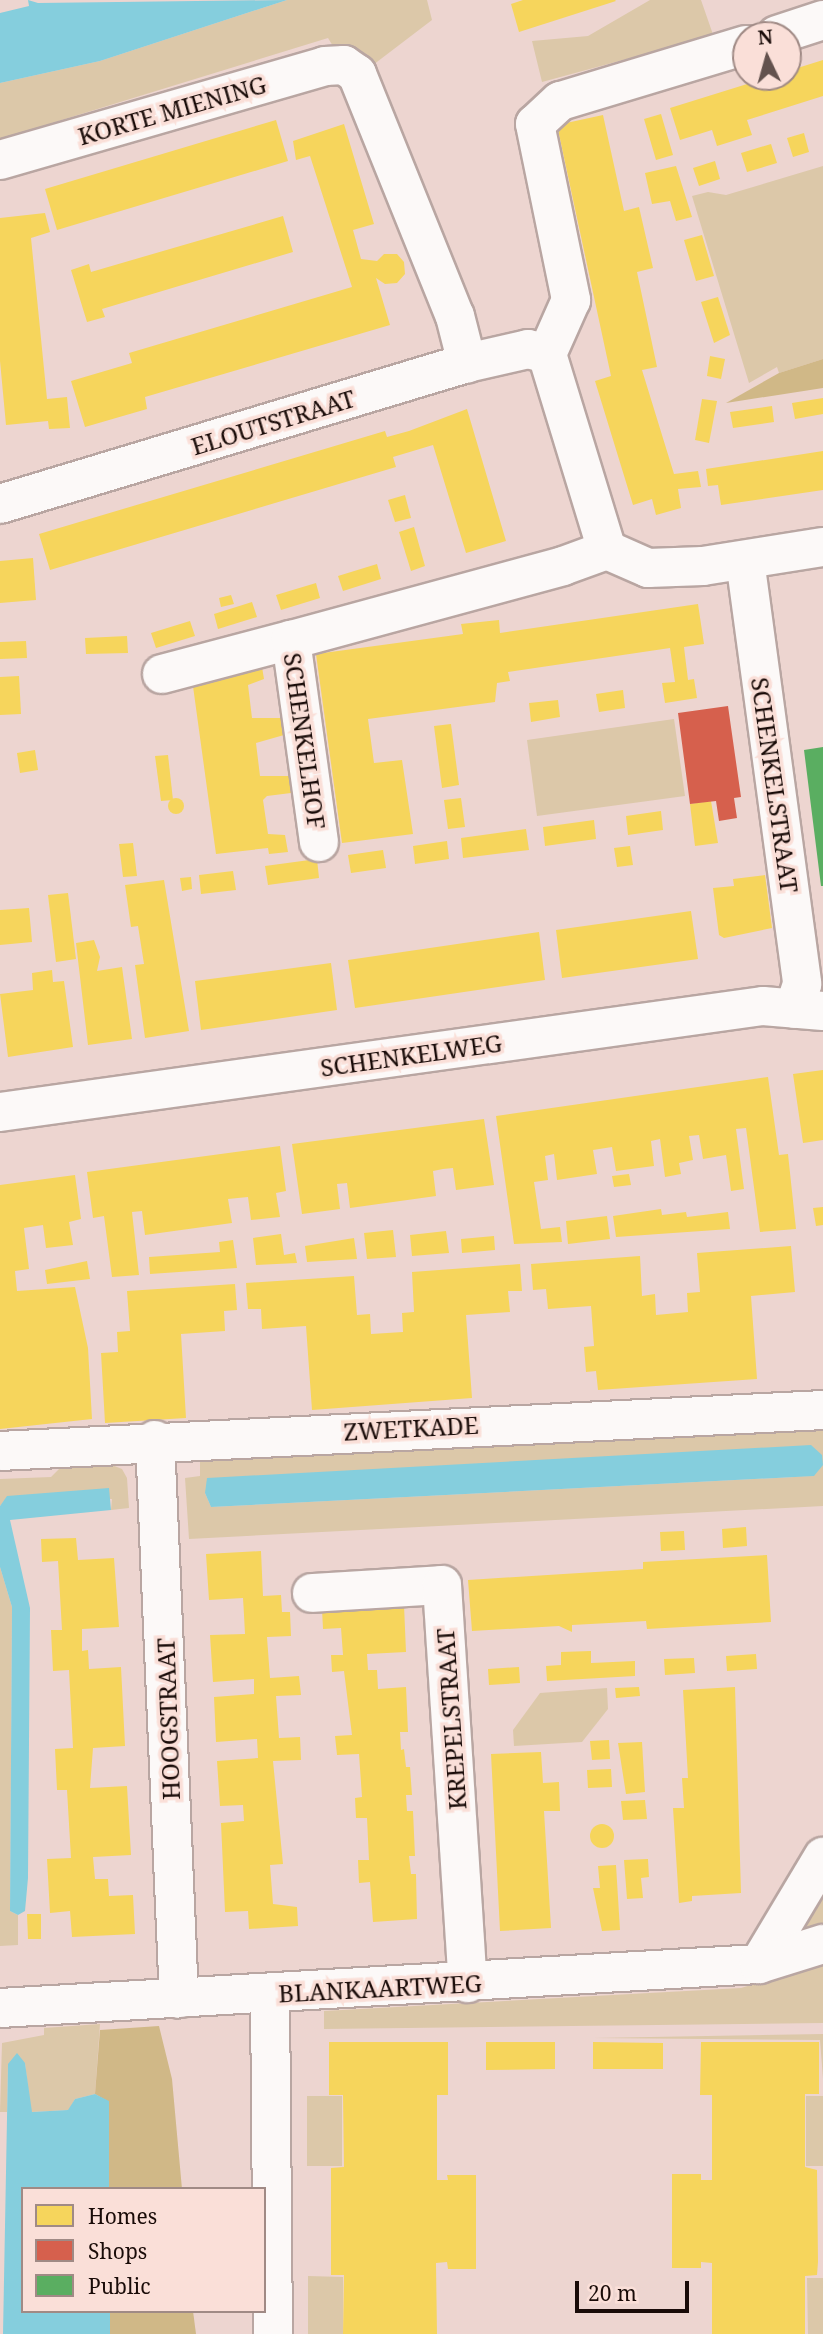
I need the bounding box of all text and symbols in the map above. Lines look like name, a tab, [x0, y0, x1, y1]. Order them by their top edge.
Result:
north arrow	[732, 21, 802, 91]
text: N	[757, 23, 774, 51]
street label: KORTE MIENING	[75, 69, 269, 151]
street label: ELOUTSTRAAT	[188, 383, 358, 461]
street label: SCHENKELHOF	[278, 651, 332, 831]
street label: SCHENKELSTRAAT	[746, 676, 804, 894]
street label: SCHENKELWEG	[318, 1028, 504, 1082]
street label: ZWETKADE	[343, 1410, 479, 1446]
street label: KREPELSTRAAT	[430, 1627, 472, 1811]
street label: HOOGSTRAAT	[151, 1638, 185, 1800]
street label: BLANKAARTWEG	[278, 1968, 482, 2008]
legend	[21, 2187, 266, 2313]
text: Homes	[88, 2202, 157, 2230]
text: Shops	[88, 2237, 147, 2265]
scale bar	[578, 2268, 692, 2312]
text: Public	[88, 2272, 150, 2300]
text: 20 m	[588, 2279, 637, 2307]

